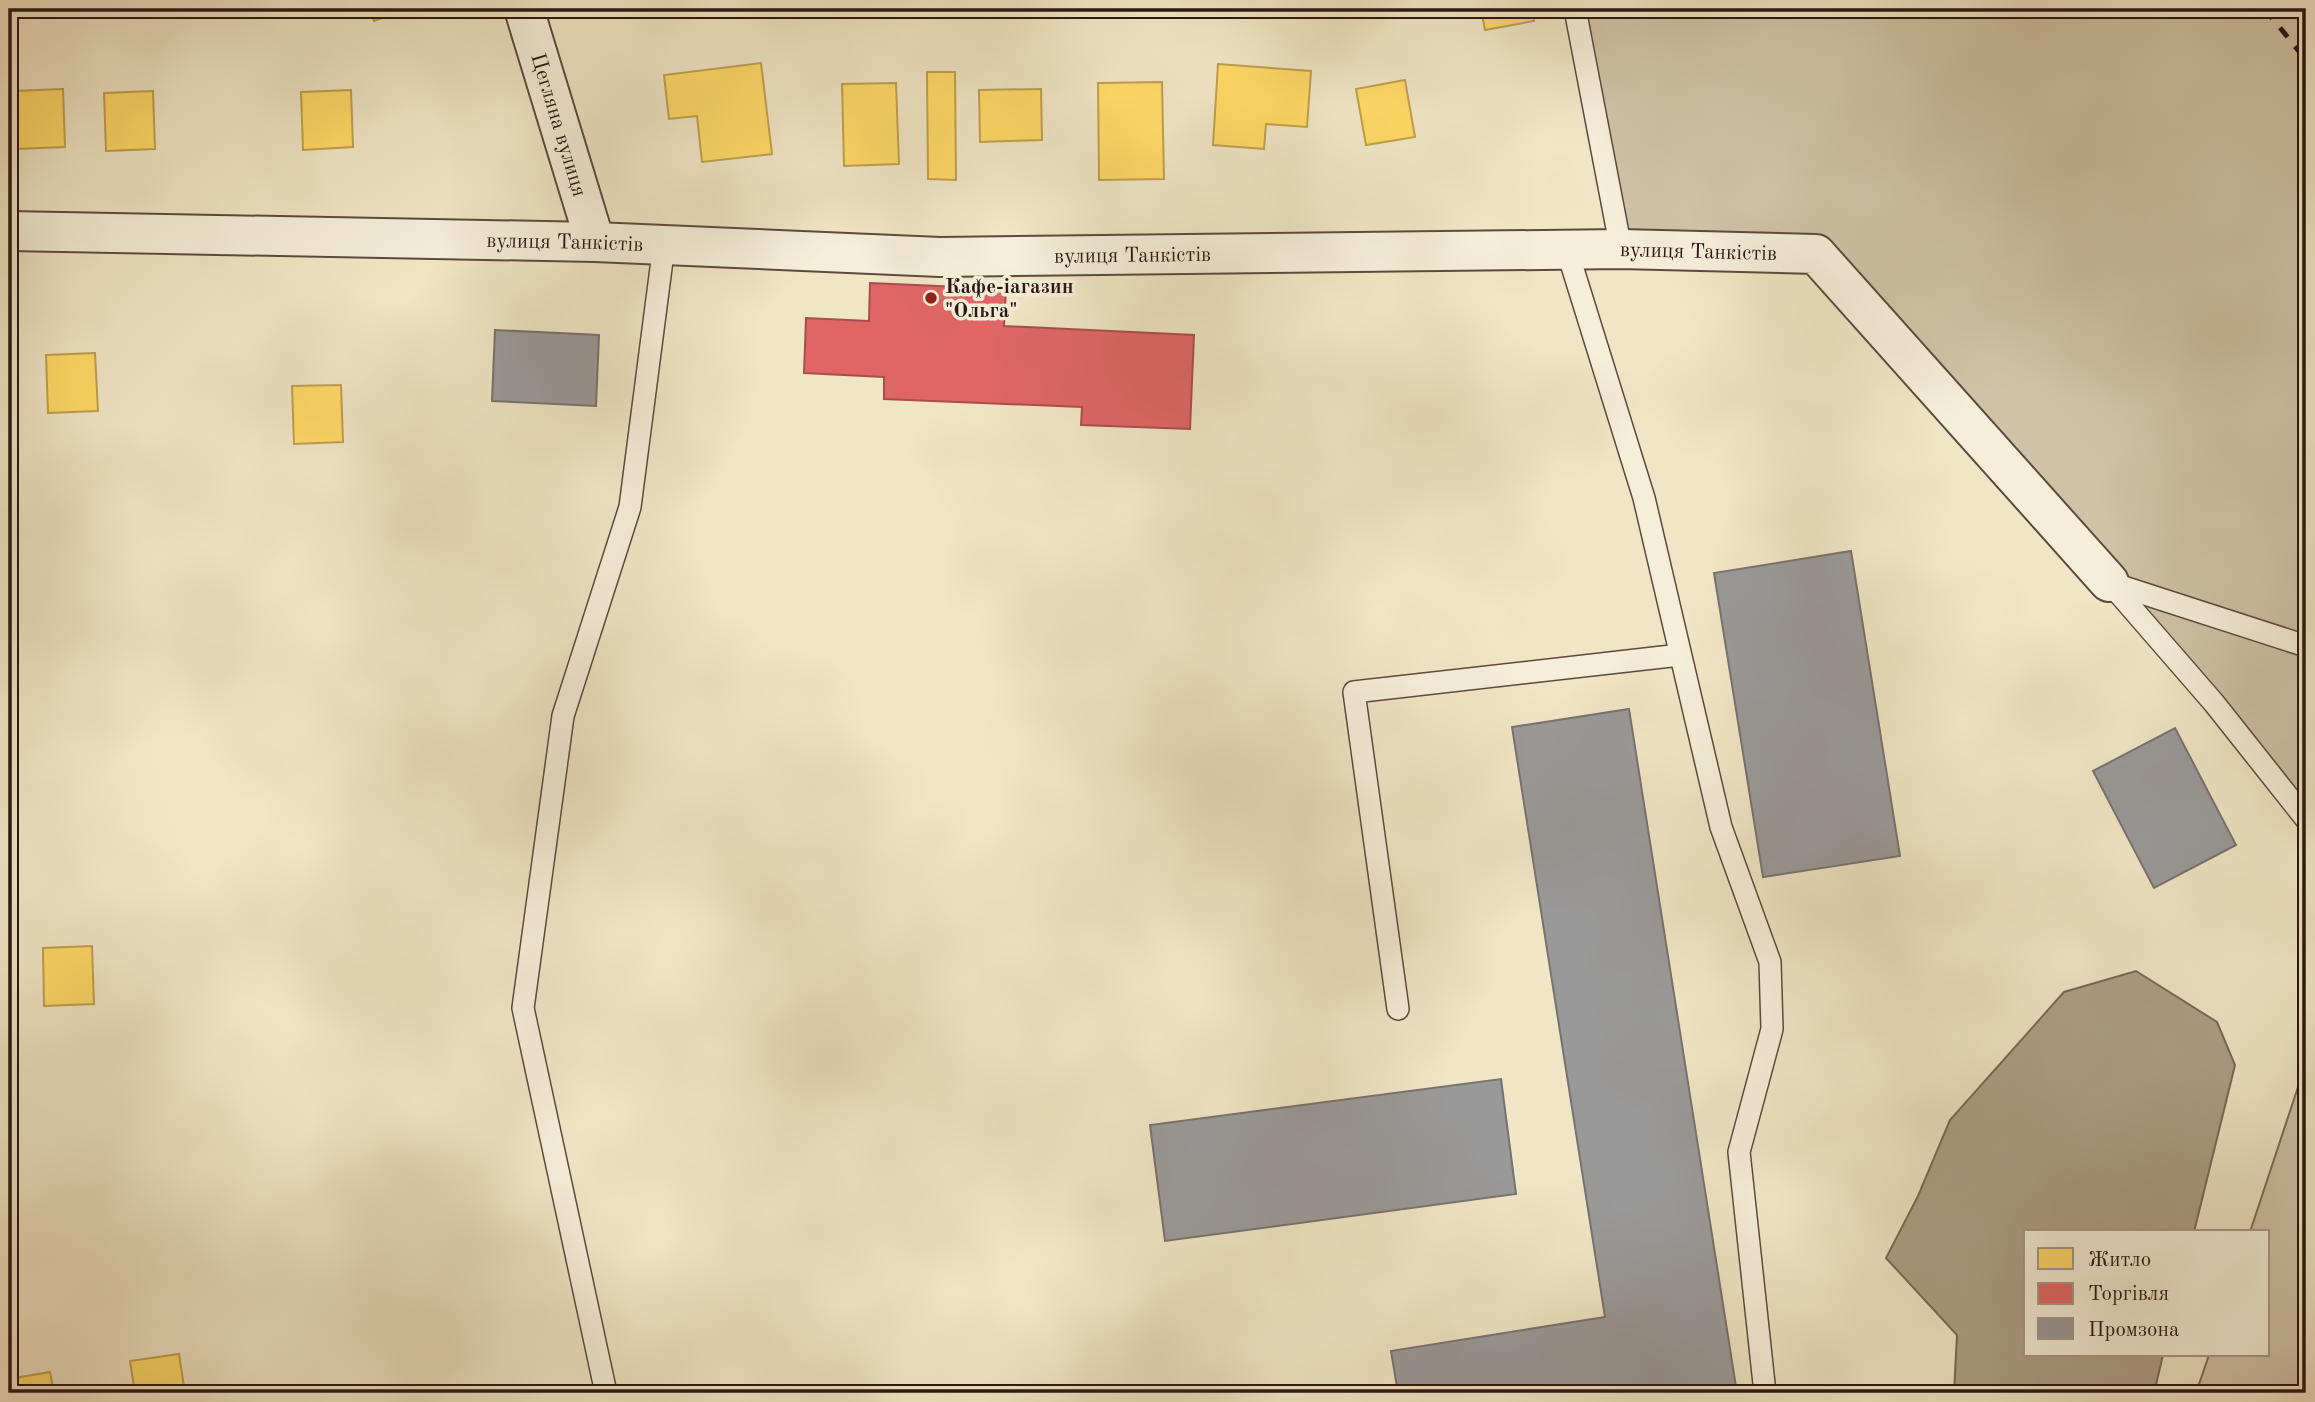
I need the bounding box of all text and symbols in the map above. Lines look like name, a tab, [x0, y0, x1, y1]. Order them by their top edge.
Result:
street label: Цегляна вулиця	[526, 51, 590, 200]
street label: вулиця Танкістів	[486, 231, 644, 256]
street label: вулиця Танкістів	[1620, 240, 1777, 265]
street label: вулиця Танкістів	[1054, 245, 1211, 268]
place label: Кафе-іагазин "Ольга"	[945, 277, 1074, 322]
marker: Кафе-іагазин "Ольга"	[923, 290, 939, 306]
legend	[2024, 1230, 2270, 1356]
text: Житло	[2088, 1250, 2151, 1271]
text: Торгівля	[2088, 1284, 2169, 1305]
text: Промзона	[2088, 1320, 2179, 1341]

